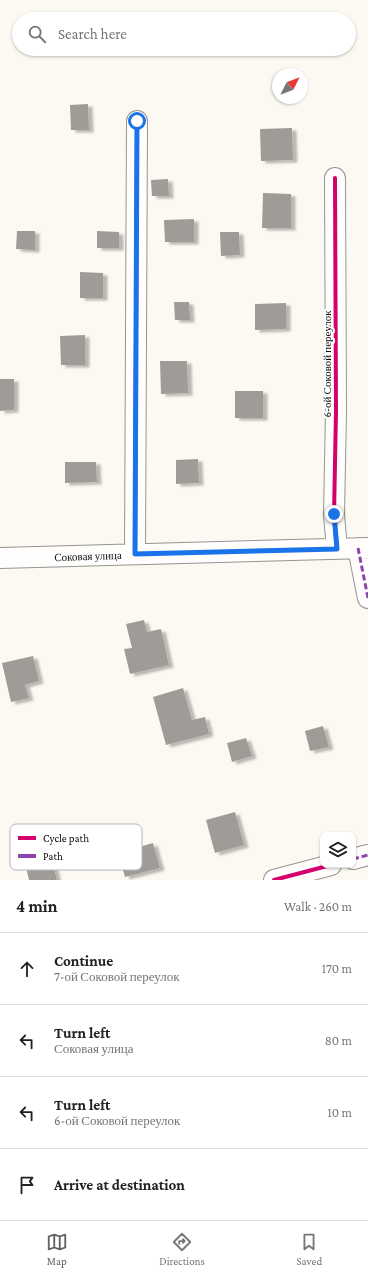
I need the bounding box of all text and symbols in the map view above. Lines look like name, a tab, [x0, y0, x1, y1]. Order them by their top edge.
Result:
search box	[12, 12, 356, 56]
icon: search	[26, 23, 48, 45]
text: Search here	[58, 26, 127, 42]
north arrow	[272, 68, 308, 104]
route start	[128, 112, 146, 130]
street label: 6-ой Соковой переулок	[321, 310, 333, 417]
route end	[325, 505, 343, 523]
street label: Соковая улица	[54, 549, 122, 563]
legend	[10, 824, 142, 870]
text: Cycle path	[43, 832, 89, 845]
map controls	[320, 832, 356, 868]
button: layers	[320, 832, 356, 868]
text: Path	[43, 850, 63, 862]
text: 4 min	[16, 897, 58, 916]
text: Walk · 260 m	[284, 899, 352, 914]
text: Continue	[54, 953, 113, 969]
icon: ahead	[16, 958, 38, 980]
text: 170 m	[322, 961, 352, 976]
text: 7-ой Соковой переулок	[54, 969, 180, 984]
text: Turn left	[54, 1025, 110, 1041]
icon: left	[16, 1030, 38, 1052]
text: 80 m	[325, 1033, 352, 1048]
text: Соковая улица	[54, 1041, 134, 1056]
text: Turn left	[54, 1097, 110, 1113]
icon: left	[16, 1102, 38, 1124]
text: 10 m	[327, 1105, 352, 1120]
text: 6-ой Соковой переулок	[54, 1113, 180, 1128]
icon: arrive	[16, 1174, 38, 1196]
text: Arrive at destination	[54, 1177, 185, 1193]
tab: Map	[46, 1231, 68, 1267]
tab: Directions	[159, 1231, 205, 1267]
tab: Saved	[296, 1231, 322, 1267]

